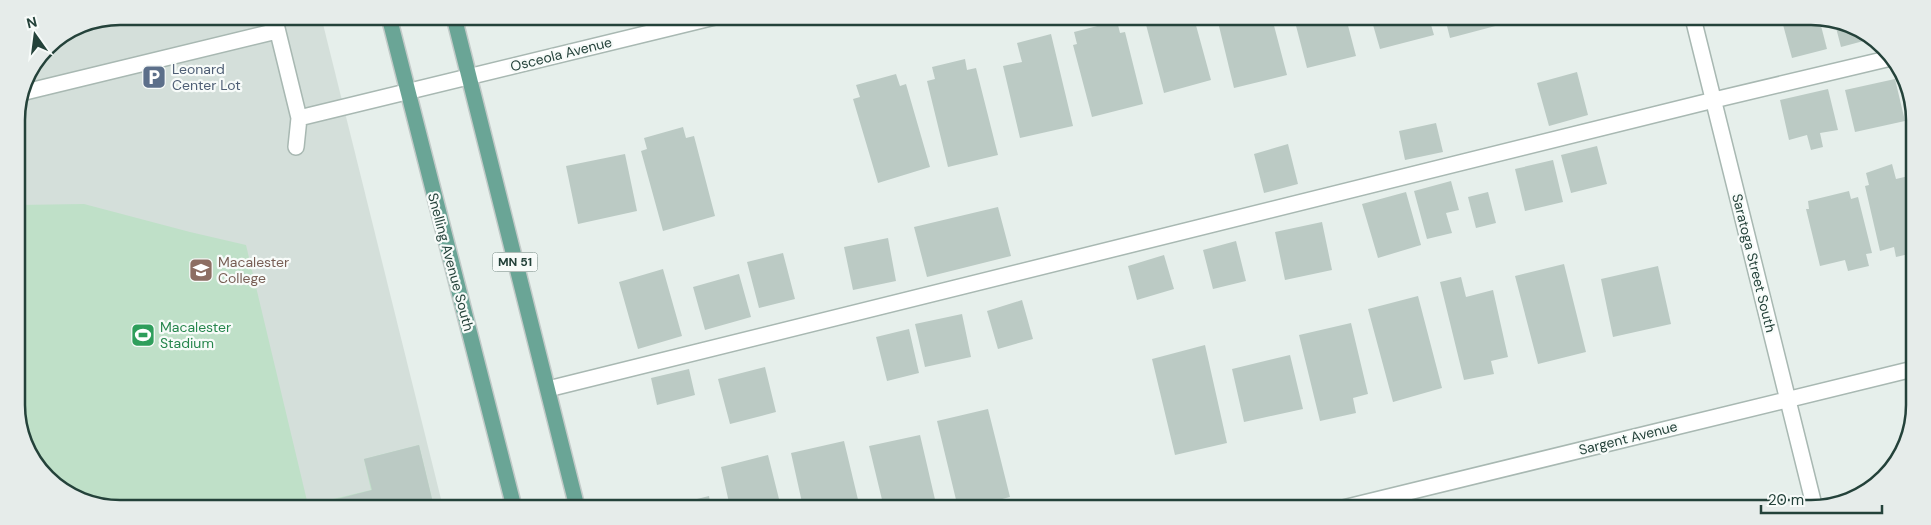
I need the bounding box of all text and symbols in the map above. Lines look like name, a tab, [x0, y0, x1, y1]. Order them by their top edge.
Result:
north arrow	[10, 10, 60, 60]
text: N	[25, 12, 39, 32]
street label: Osceola Avenue	[508, 33, 614, 75]
place label: Leonard Center Lot	[172, 60, 241, 94]
parking icon: Leonard Center Lot	[141, 64, 167, 90]
street label: Snelling Avenue South	[424, 191, 478, 333]
street label: Saratoga Street South	[1728, 192, 1780, 334]
road number: MN 51	[492, 252, 538, 272]
place label: Macalester College	[218, 253, 289, 287]
school or university icon: Macalester College	[188, 257, 214, 283]
place label: Macalester Stadium	[160, 318, 231, 352]
sports icon: Macalester Stadium	[130, 322, 156, 348]
street label: Sargent Avenue	[1577, 417, 1679, 459]
scale bar	[1761, 482, 1882, 514]
text: 20 m	[1768, 490, 1804, 510]

